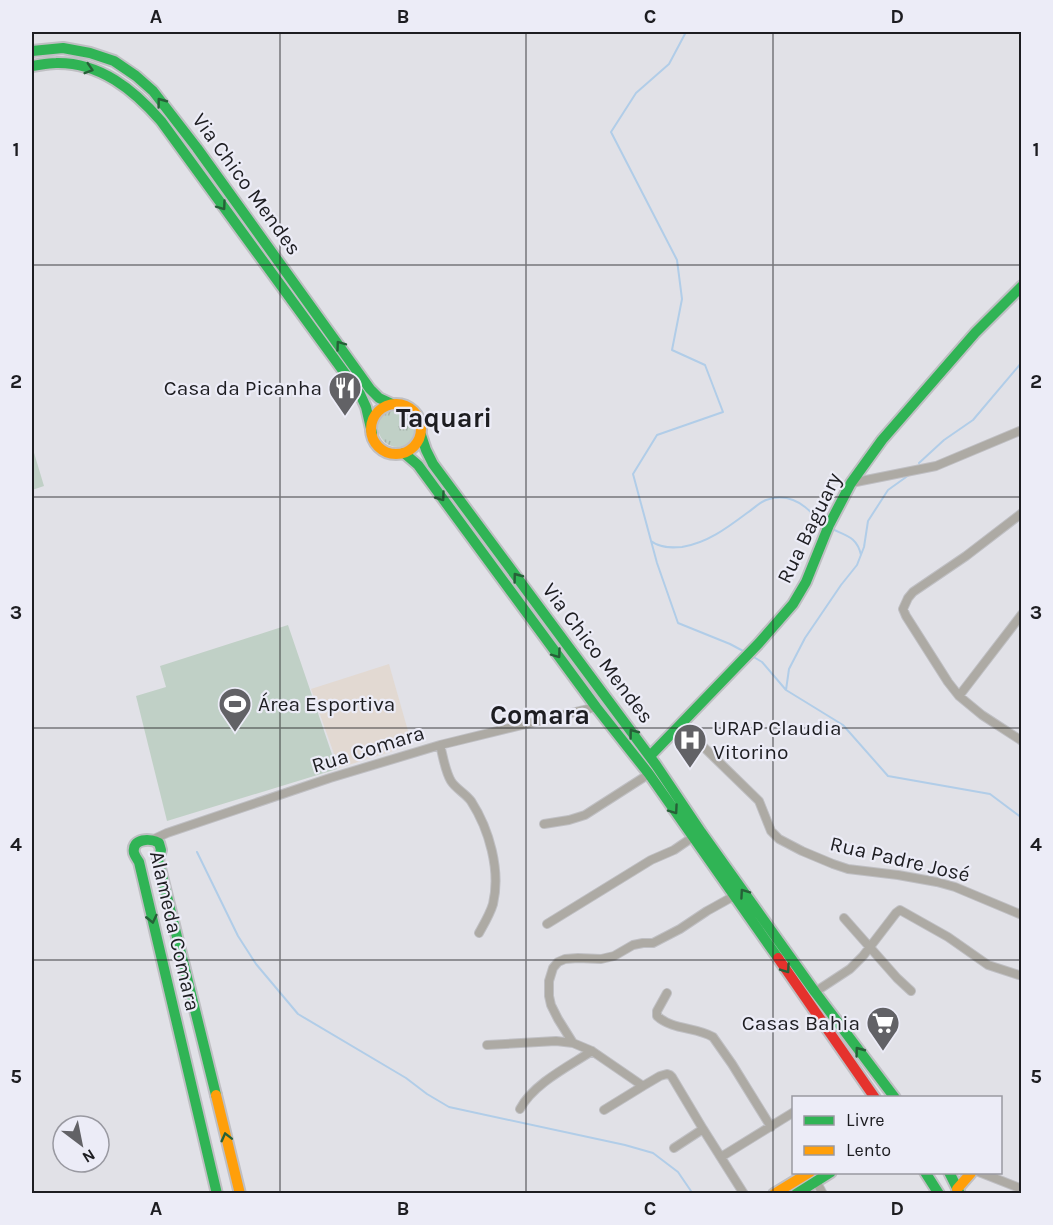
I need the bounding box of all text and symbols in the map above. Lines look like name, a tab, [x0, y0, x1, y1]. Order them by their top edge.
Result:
text: A	[150, 5, 163, 28]
text: B	[397, 5, 409, 28]
text: C	[644, 5, 656, 28]
text: D	[890, 5, 904, 28]
one-way arrow	[83, 62, 94, 74]
one-way arrow	[158, 97, 169, 108]
street label: Via Chico Mendes	[188, 108, 306, 260]
text: 1	[12, 138, 20, 161]
text: 1	[1032, 138, 1040, 161]
one-way arrow	[215, 199, 226, 210]
one-way arrow	[336, 341, 347, 352]
text: 2	[10, 370, 22, 393]
restaurant icon: Casa da Picanha	[327, 370, 363, 417]
text: 2	[1030, 370, 1042, 393]
place label: Casa da Picanha	[164, 376, 322, 400]
district label: Taquari	[396, 402, 492, 434]
street label: Rua Baguary	[772, 469, 846, 587]
one-way arrow	[434, 490, 445, 501]
one-way arrow	[513, 572, 524, 583]
street label: Via Chico Mendes	[537, 578, 659, 728]
text: 3	[10, 601, 22, 624]
text: 3	[1030, 601, 1042, 624]
one-way arrow	[550, 647, 561, 658]
sports icon: Área Esportiva	[217, 686, 253, 733]
place label: Área Esportiva	[258, 692, 395, 716]
district label: Comara	[490, 699, 590, 731]
place label: URAP Claudia Vitorino	[713, 716, 842, 764]
street label: Rua Comara	[309, 720, 427, 778]
hospital icon: URAP Claudia Vitorino	[672, 722, 708, 769]
one-way arrow	[629, 729, 640, 740]
one-way arrow	[667, 803, 678, 814]
street label: Rua Padre José	[828, 831, 972, 887]
text: 4	[10, 833, 22, 856]
text: 4	[1030, 833, 1042, 856]
street label: Alameda Comara	[145, 849, 205, 1013]
one-way arrow	[741, 889, 752, 900]
one-way arrow	[145, 914, 158, 924]
one-way arrow	[779, 963, 790, 974]
supermarket icon: Casas Bahia	[865, 1005, 901, 1052]
place label: Casas Bahia	[742, 1011, 860, 1035]
one-way arrow	[855, 1047, 866, 1058]
text: 5	[10, 1065, 22, 1088]
text: 5	[1030, 1065, 1042, 1088]
legend	[792, 1096, 1002, 1174]
text: Livre	[846, 1109, 885, 1131]
north arrow	[51, 1114, 111, 1174]
one-way arrow	[220, 1132, 233, 1142]
text: Lento	[846, 1139, 891, 1161]
text: N	[79, 1145, 99, 1167]
text: A	[150, 1197, 163, 1220]
text: B	[397, 1197, 409, 1220]
text: C	[644, 1197, 656, 1220]
text: D	[890, 1197, 904, 1220]

